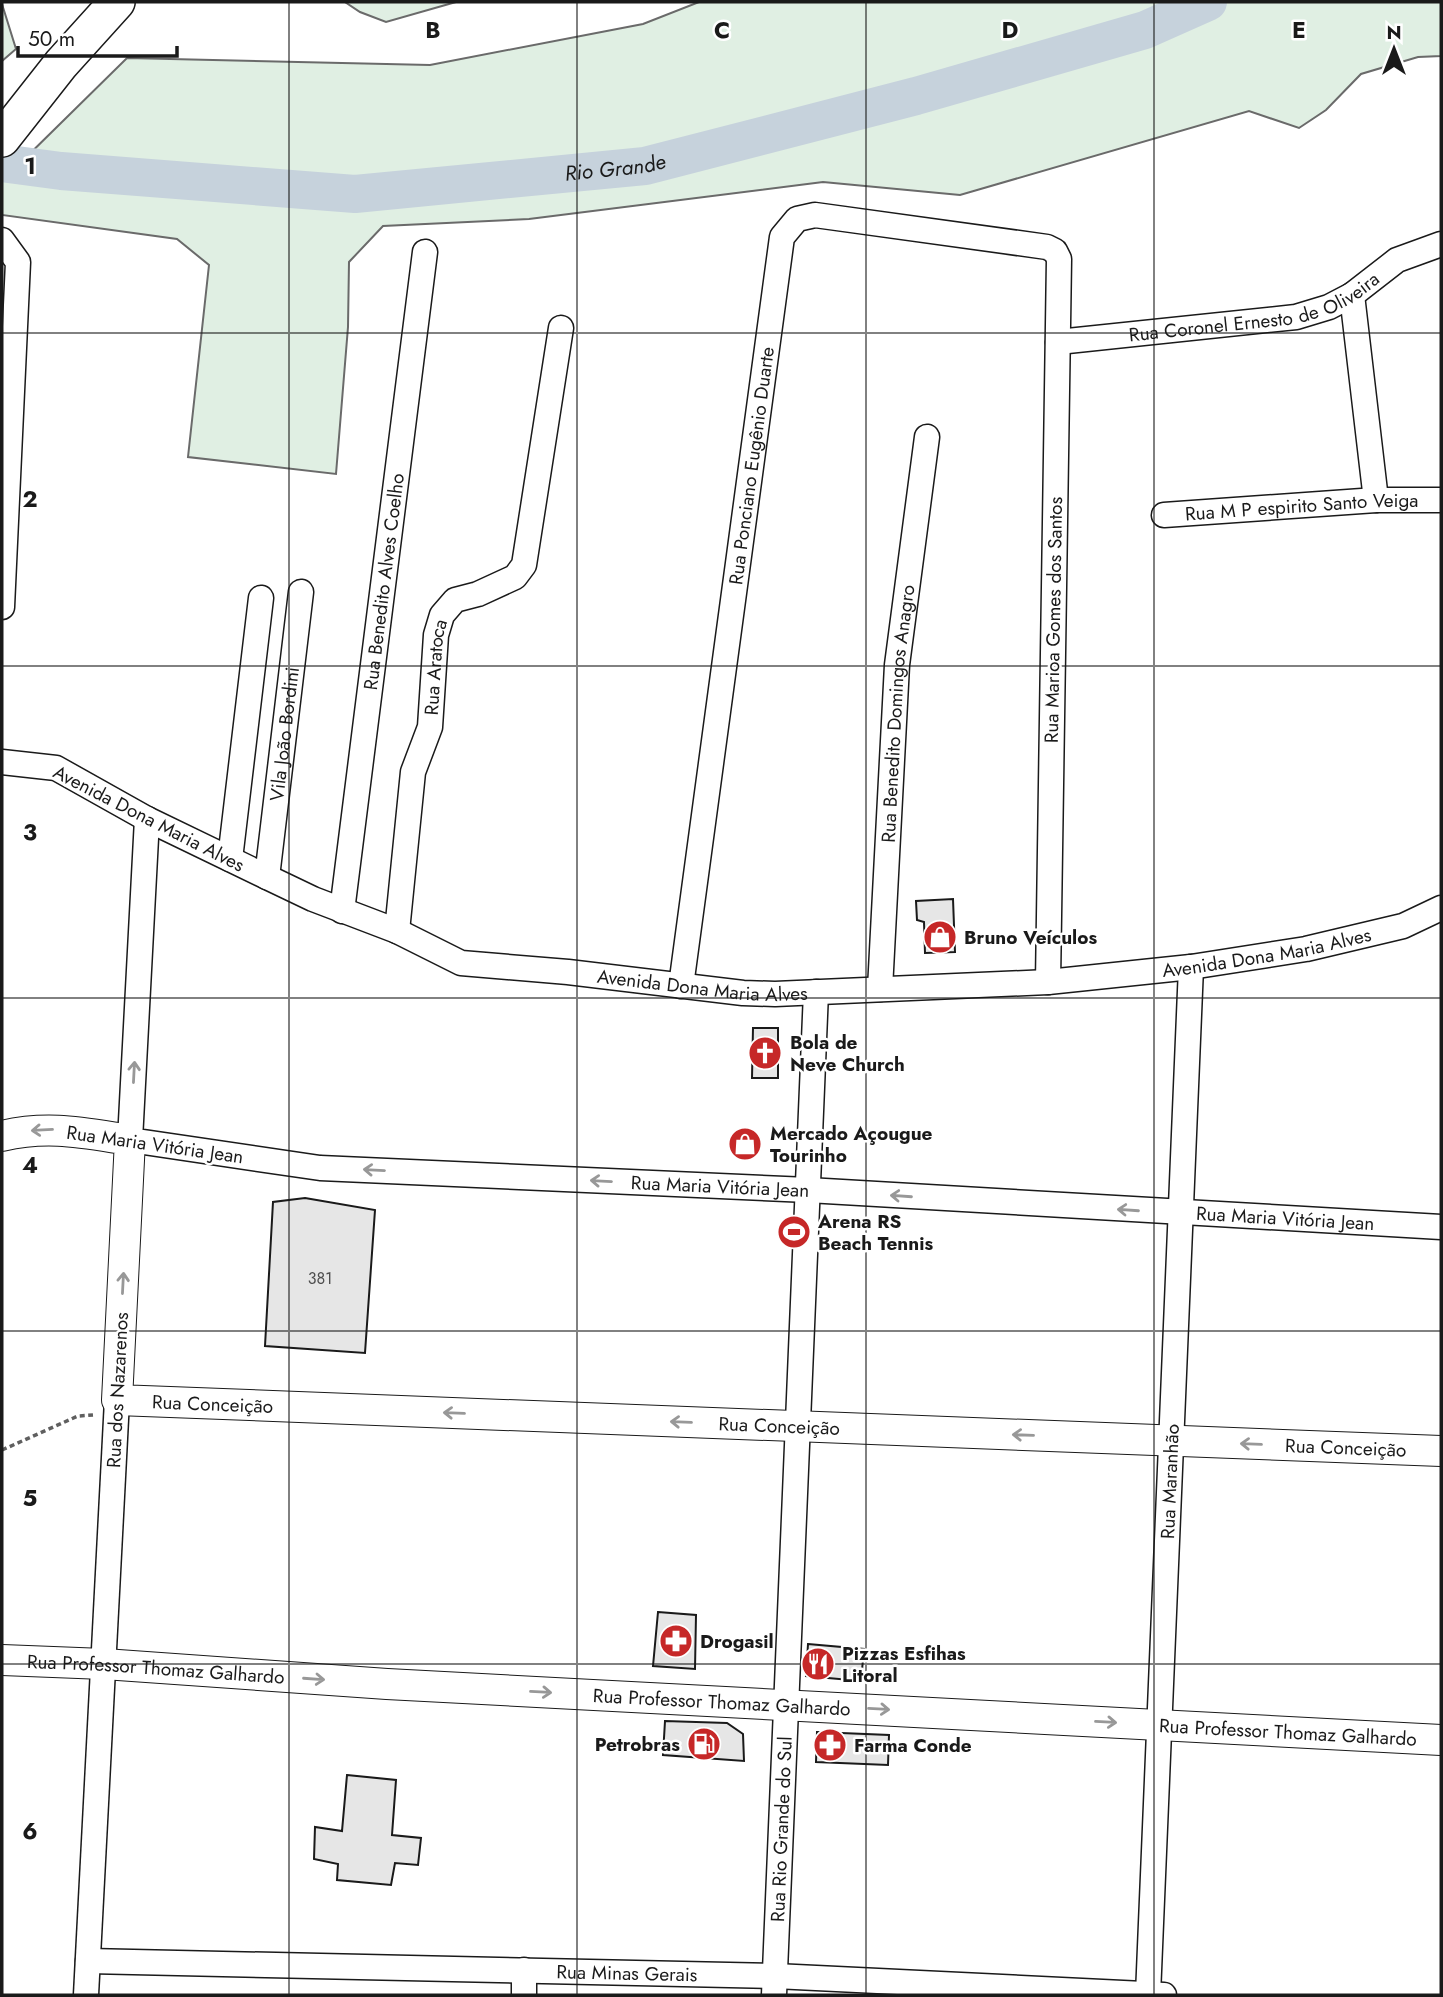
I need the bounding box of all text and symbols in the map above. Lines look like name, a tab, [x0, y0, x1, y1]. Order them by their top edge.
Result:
text: B	[425, 13, 441, 47]
text: C	[714, 13, 730, 47]
text: D	[1002, 13, 1019, 47]
text: E	[1292, 13, 1306, 47]
scale bar	[18, 14, 177, 58]
north arrow	[1359, 14, 1429, 84]
text: N	[1386, 19, 1402, 46]
text: 50 m	[28, 24, 75, 54]
water label: Rio Grande	[563, 146, 669, 189]
text: 1	[24, 149, 36, 183]
street label: Rua Coronel Ernesto de Oliveira	[1127, 266, 1385, 348]
street label: Rua Ponciano Eugênio Duarte	[722, 345, 781, 586]
street label: Rua Benedito Alves Coelho	[357, 472, 411, 692]
text: 2	[22, 482, 38, 516]
street label: Rua M P espirito Santo Veiga	[1184, 487, 1418, 527]
street label: Rua Marioa Gomes dos Santos	[1038, 496, 1069, 743]
street label: Rua Benedito Domingos Anagro	[875, 583, 921, 843]
street label: Rua Aratoca	[418, 616, 454, 716]
street label: Vila João Bordini	[263, 665, 306, 803]
street label: Avenida Dona Maria Alves	[48, 758, 249, 879]
text: 3	[23, 815, 37, 849]
shop icon: Bruno Veículos	[921, 918, 959, 956]
street label: Avenida Dona Maria Alves	[1161, 921, 1374, 984]
place label: Bruno Veículos	[964, 924, 1097, 951]
street label: Avenida Dona Maria Alves	[596, 963, 809, 1008]
place label: Bola de Neve Church	[790, 1029, 905, 1078]
church icon: Bola de Neve Church	[746, 1034, 784, 1072]
one-way arrow	[127, 1061, 140, 1084]
street label: Rua Maria Vitória Jean	[65, 1119, 245, 1170]
place label: Mercado Açougue Tourinho	[770, 1120, 933, 1169]
one-way arrow	[31, 1124, 53, 1137]
shop icon: Mercado Açougue Tourinho	[726, 1125, 764, 1163]
text: 4	[22, 1148, 38, 1182]
one-way arrow	[362, 1164, 385, 1177]
street label: Rua Maria Vitória Jean	[630, 1169, 810, 1204]
one-way arrow	[590, 1174, 613, 1187]
one-way arrow	[891, 1189, 913, 1202]
street label: Rua Maria Vitória Jean	[1195, 1200, 1375, 1237]
one-way arrow	[1118, 1203, 1140, 1216]
place label: Arena RS Beach Tennis	[817, 1208, 933, 1257]
sports icon: Arena RS Beach Tennis	[775, 1213, 813, 1251]
house number: 381	[308, 1267, 332, 1290]
one-way arrow	[116, 1272, 129, 1295]
street label: Rua dos Nazarenos	[100, 1311, 135, 1469]
street label: Rua Conceição	[151, 1388, 274, 1420]
one-way arrow	[442, 1407, 465, 1420]
street label: Rua Conceição	[718, 1410, 840, 1442]
one-way arrow	[670, 1416, 693, 1429]
street label: Rua Maranhão	[1154, 1423, 1186, 1540]
one-way arrow	[1012, 1429, 1035, 1442]
street label: Rua Conceição	[1285, 1432, 1407, 1464]
one-way arrow	[1239, 1437, 1262, 1450]
text: 5	[23, 1481, 37, 1515]
pharmacy icon: Drogasil	[657, 1622, 695, 1660]
place label: Drogasil	[700, 1628, 774, 1655]
place label: Pizzas Esfihas Litoral	[842, 1640, 966, 1689]
restaurant icon: Pizzas Esfihas Litoral	[799, 1645, 837, 1683]
street label: Rua Professor Thomaz Galhardo	[26, 1648, 285, 1691]
one-way arrow	[303, 1673, 325, 1686]
street label: Rua Professor Thomaz Galhardo	[592, 1682, 851, 1723]
one-way arrow	[530, 1686, 552, 1699]
one-way arrow	[868, 1703, 891, 1716]
street label: Rua Professor Thomaz Galhardo	[1158, 1712, 1417, 1753]
one-way arrow	[1095, 1715, 1118, 1728]
fuel station icon: Petrobras	[685, 1725, 723, 1763]
pharmacy icon: Farma Conde	[811, 1726, 849, 1764]
place label: Petrobras	[595, 1731, 680, 1758]
place label: Farma Conde	[854, 1732, 972, 1759]
street label: Rua Rio Grande do Sul	[764, 1736, 799, 1922]
text: 6	[22, 1814, 38, 1848]
street label: Rua Minas Gerais	[556, 1958, 698, 1988]

